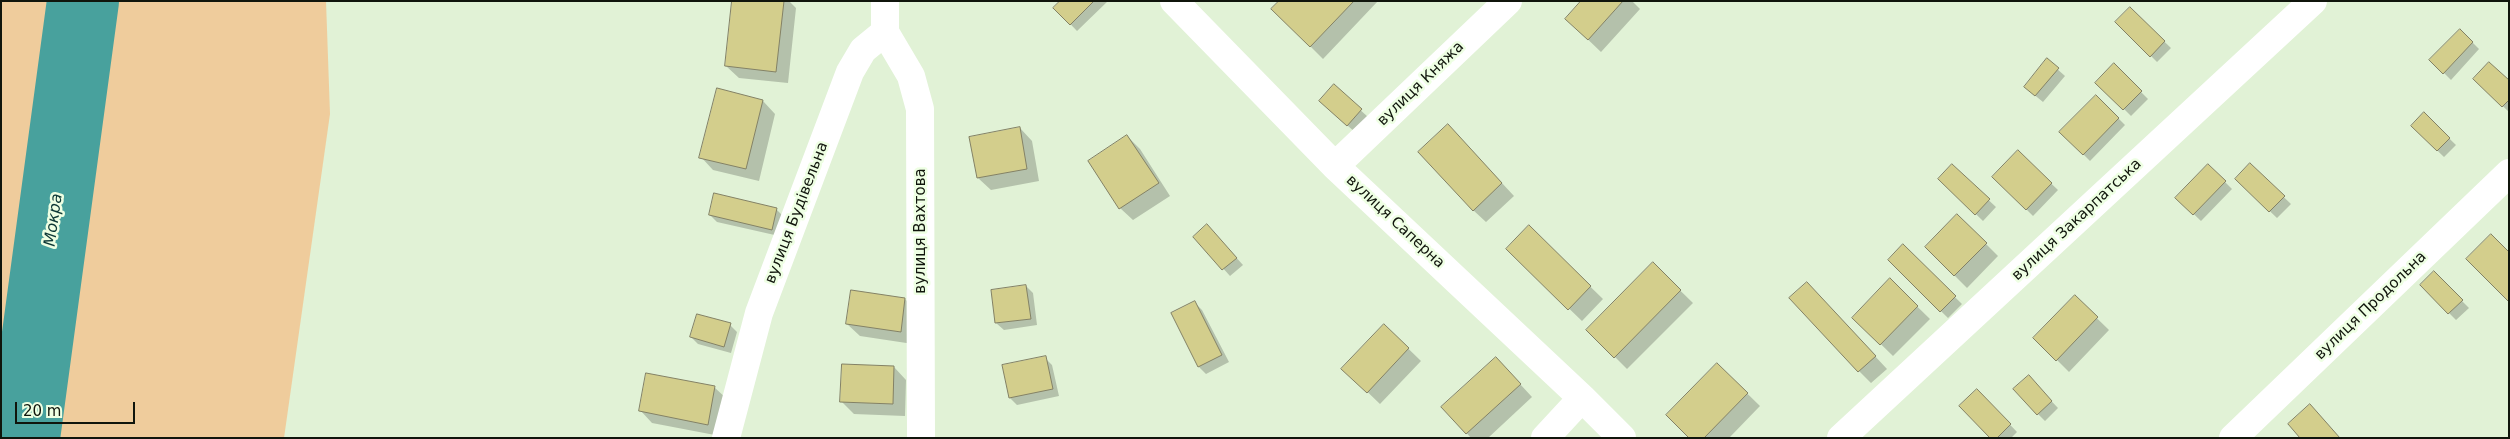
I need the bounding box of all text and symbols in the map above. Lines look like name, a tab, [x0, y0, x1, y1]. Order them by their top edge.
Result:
street label: вулиця Княжа	[1374, 38, 1468, 130]
street label: вулиця Будівельна	[762, 140, 832, 286]
street label: вулиця Закарпатська	[2008, 155, 2146, 285]
street label: вулиця Вахтова	[912, 168, 930, 294]
street label: вулиця Саперна	[1342, 172, 1448, 272]
water label: Мокра	[41, 192, 67, 248]
street label: вулиця Продольна	[2312, 248, 2430, 364]
scale bar	[18, 392, 138, 424]
text: 20 m	[23, 402, 61, 420]

